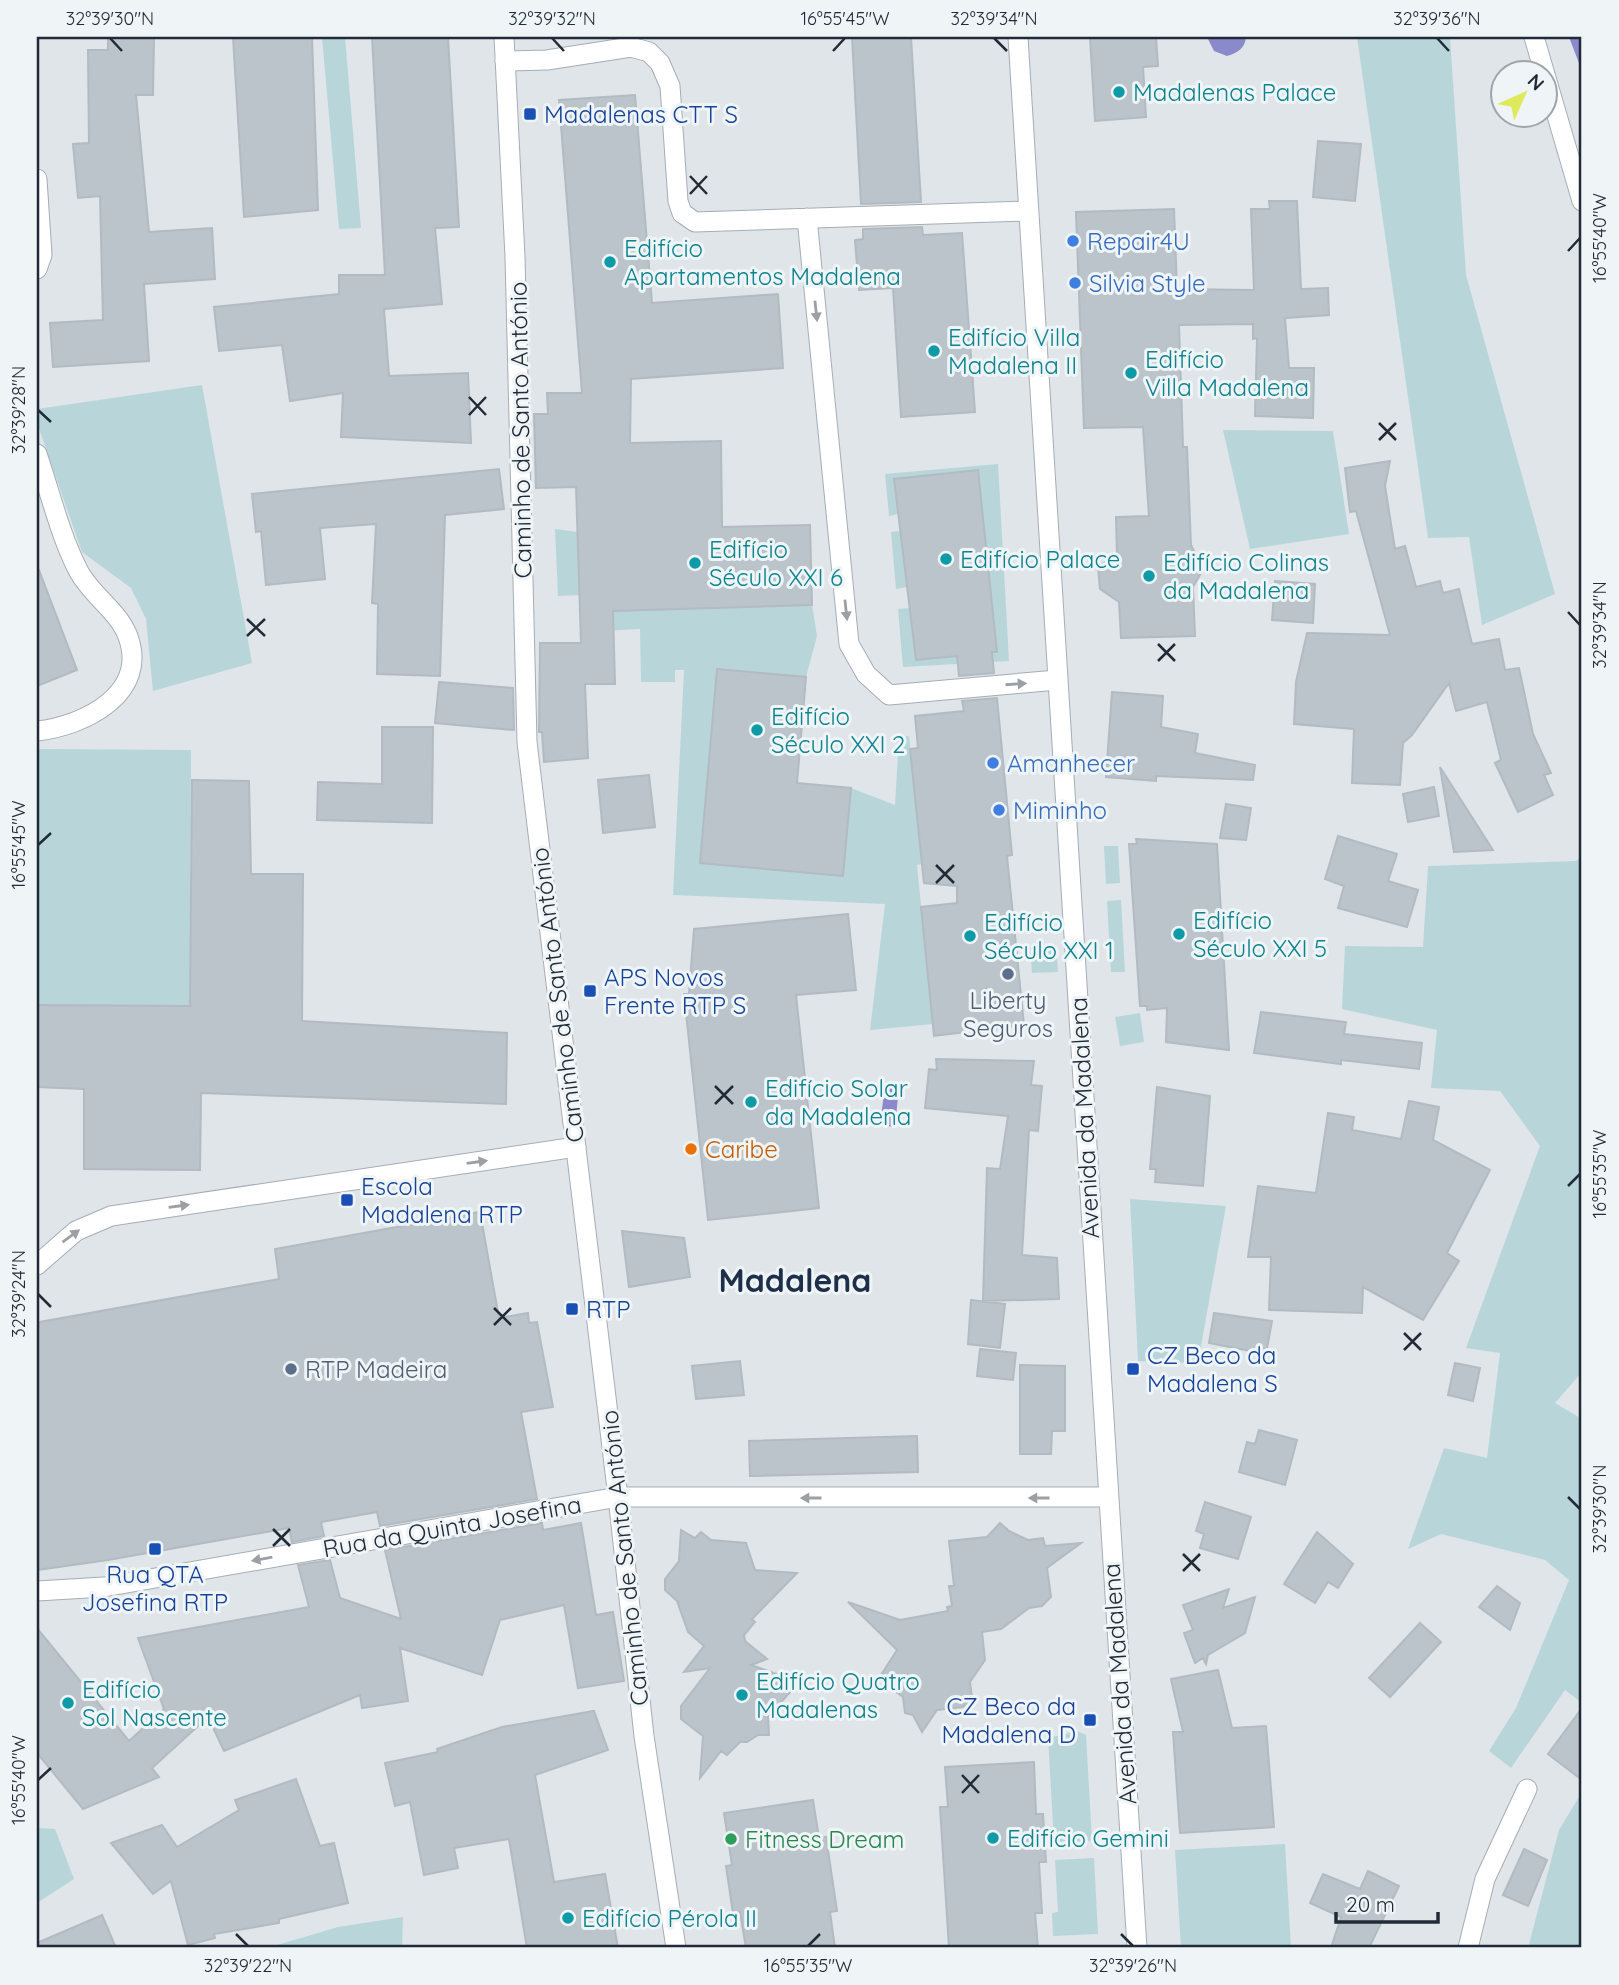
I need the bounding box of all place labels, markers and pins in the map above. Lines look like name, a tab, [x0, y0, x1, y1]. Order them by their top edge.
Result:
place label: Madalenas Palace	[1133, 77, 1336, 107]
marker: Madalenas Palace	[1111, 84, 1127, 100]
place label: Madalenas CTT S	[544, 99, 738, 129]
marker: Madalenas CTT S	[522, 106, 538, 122]
place label: Repair4U	[1087, 226, 1190, 256]
place label: Edifício Apartamentos Madalena	[624, 233, 901, 291]
marker: Repair4U	[1065, 233, 1081, 249]
marker: Edifício Apartamentos Madalena	[602, 254, 618, 270]
place label: Silvia Style	[1089, 268, 1206, 298]
marker: Silvia Style	[1067, 275, 1083, 291]
place label: Edifício Villa Madalena II	[948, 322, 1080, 380]
marker: Edifício Villa Madalena II	[926, 343, 942, 359]
place label: Edifício Villa Madalena	[1145, 344, 1309, 402]
marker: Edifício Villa Madalena	[1123, 365, 1139, 381]
place label: Edifício Século XXI 6	[709, 534, 843, 592]
place label: Edifício Palace	[960, 544, 1120, 574]
place label: Edifício Colinas da Madalena	[1163, 547, 1329, 605]
marker: Edifício Palace	[938, 551, 954, 567]
marker: Edifício Século XXI 6	[687, 555, 703, 571]
marker: Edifício Colinas da Madalena	[1141, 568, 1157, 584]
place label: Edifício Século XXI 2	[771, 701, 905, 759]
marker: Edifício Século XXI 2	[749, 722, 765, 738]
place label: Amanhecer	[1007, 748, 1135, 778]
marker: Amanhecer	[985, 755, 1001, 771]
place label: Miminho	[1013, 795, 1107, 825]
marker: Miminho	[991, 802, 1007, 818]
place label: Edifício Século XXI 5	[1193, 905, 1327, 963]
place label: Edifício Século XXI 1	[984, 907, 1114, 965]
marker: Edifício Século XXI 5	[1171, 926, 1187, 942]
marker: Edifício Século XXI 1	[962, 928, 978, 944]
place label: APS Novos Frente RTP S	[604, 962, 746, 1020]
marker: Liberty Seguros	[1000, 966, 1016, 982]
marker: APS Novos Frente RTP S	[582, 983, 598, 999]
place label: Liberty Seguros	[963, 985, 1053, 1043]
place label: Edifício Solar da Madalena	[765, 1073, 911, 1131]
marker: Edifício Solar da Madalena	[743, 1094, 759, 1110]
place label: Caribe	[705, 1134, 778, 1164]
marker: Caribe	[683, 1141, 699, 1157]
place label: Escola Madalena RTP	[361, 1171, 523, 1229]
marker: Escola Madalena RTP	[339, 1192, 355, 1208]
place label: RTP	[586, 1294, 631, 1324]
marker: RTP	[564, 1301, 580, 1317]
place label: CZ Beco da Madalena S	[1147, 1340, 1278, 1398]
place label: RTP Madeira	[305, 1354, 447, 1384]
marker: RTP Madeira	[283, 1361, 299, 1377]
marker: CZ Beco da Madalena S	[1125, 1361, 1141, 1377]
marker: Rua QTA Josefina RTP	[147, 1541, 163, 1557]
place label: Rua QTA Josefina RTP	[82, 1559, 228, 1617]
place label: Edifício Quatro Madalenas	[756, 1666, 920, 1724]
place label: Edifício Sol Nascente	[82, 1674, 227, 1732]
marker: Edifício Quatro Madalenas	[734, 1687, 750, 1703]
place label: CZ Beco da Madalena D	[941, 1691, 1076, 1749]
marker: Edifício Sol Nascente	[60, 1695, 76, 1711]
marker: CZ Beco da Madalena D	[1082, 1712, 1098, 1728]
place label: Edifício Gemini	[1007, 1823, 1169, 1853]
place label: Fitness Dream	[745, 1824, 904, 1854]
marker: Edifício Gemini	[985, 1830, 1001, 1846]
marker: Fitness Dream	[723, 1831, 739, 1847]
place label: Edifício Pérola II	[582, 1903, 757, 1933]
marker: Edifício Pérola II	[560, 1910, 576, 1926]

